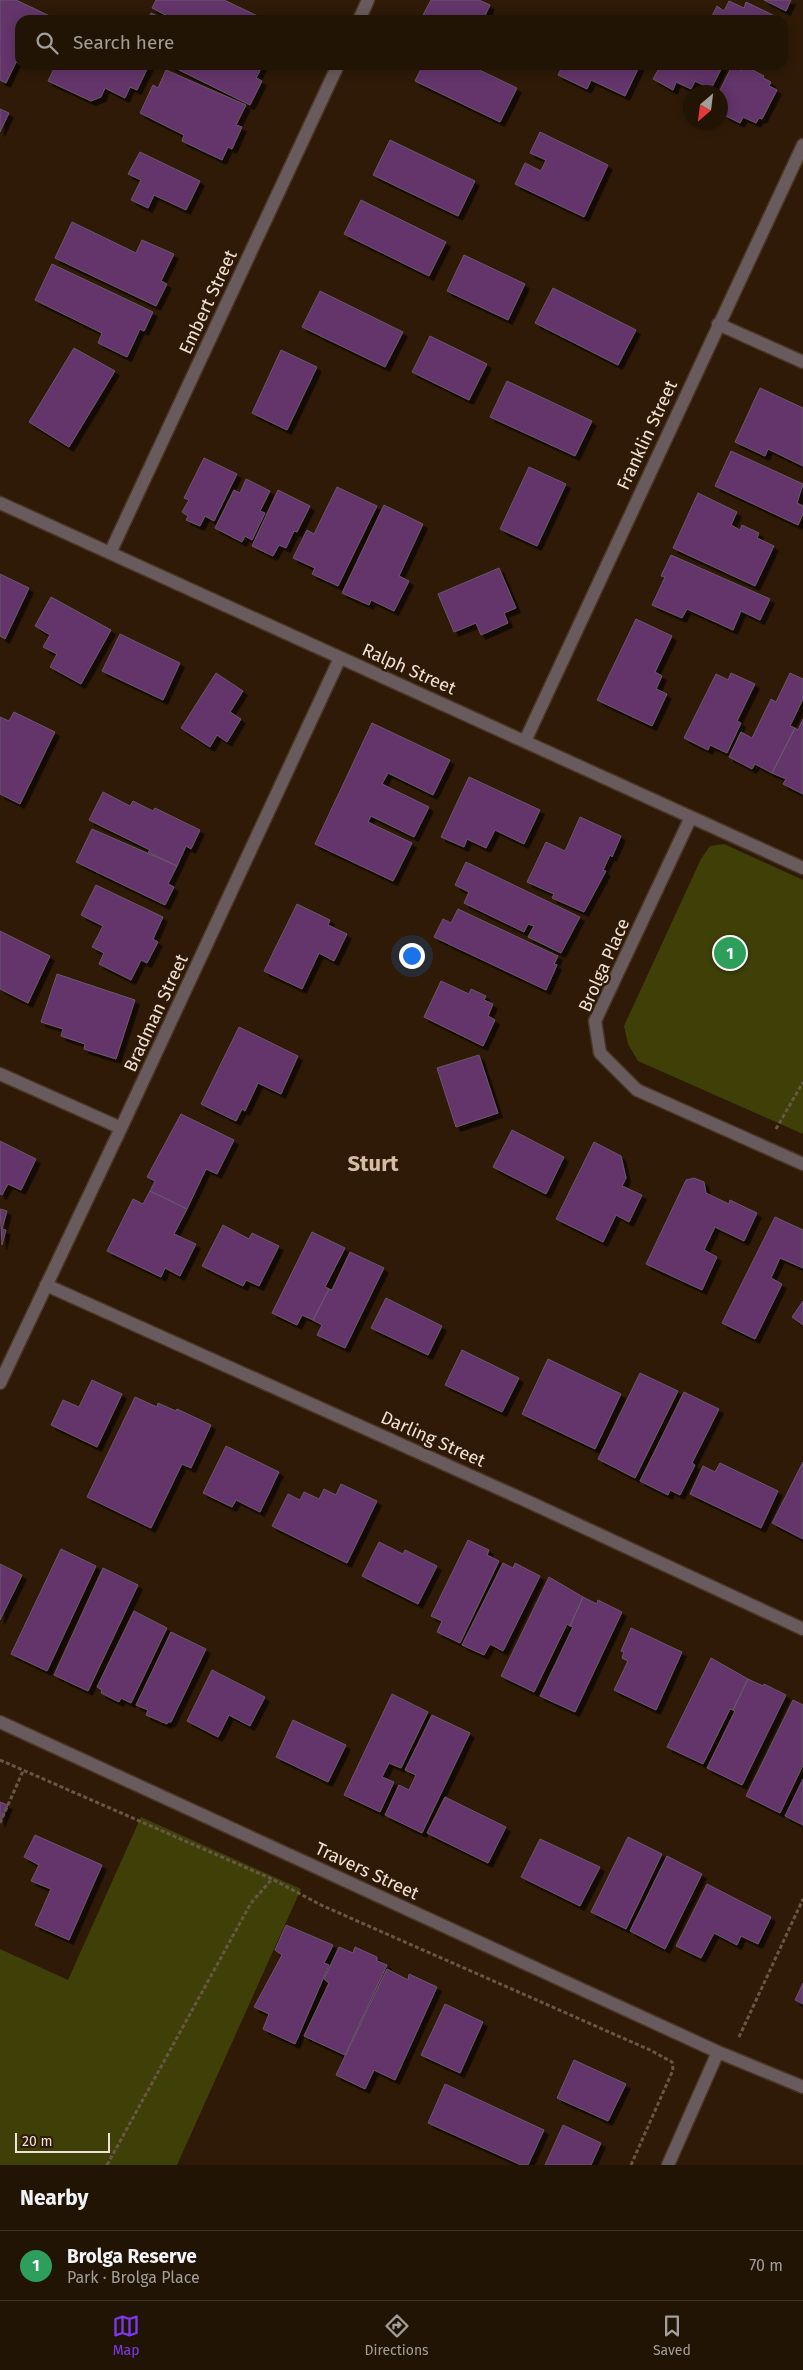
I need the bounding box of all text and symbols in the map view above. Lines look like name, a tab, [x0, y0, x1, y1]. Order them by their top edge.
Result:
search box	[15, 15, 788, 70]
icon: search	[33, 29, 61, 57]
text: Search here	[73, 31, 174, 54]
north arrow	[683, 85, 728, 130]
street label: Embert Street	[174, 246, 242, 358]
street label: Franklin Street	[612, 376, 682, 493]
street label: Ralph Street	[359, 639, 460, 700]
street label: Brolga Place	[574, 915, 634, 1015]
pin: 1	[714, 934, 746, 972]
your location	[399, 943, 425, 969]
street label: Bradman Street	[119, 950, 193, 1075]
district label: Sturt	[348, 1150, 399, 1177]
street label: Darling Street	[377, 1406, 489, 1472]
street label: Travers Street	[312, 1837, 423, 1905]
scale bar	[15, 2130, 110, 2153]
text: 20 m	[22, 2133, 52, 2150]
text: Nearby	[20, 2185, 88, 2211]
text: Brolga Reserve	[67, 2245, 197, 2268]
text: 1	[32, 2256, 40, 2275]
text: 70 m	[749, 2256, 783, 2275]
text: Park · Brolga Place	[67, 2268, 200, 2287]
tab: Map	[112, 2312, 140, 2359]
tab: Directions	[364, 2312, 429, 2359]
tab: Saved	[653, 2312, 691, 2359]

